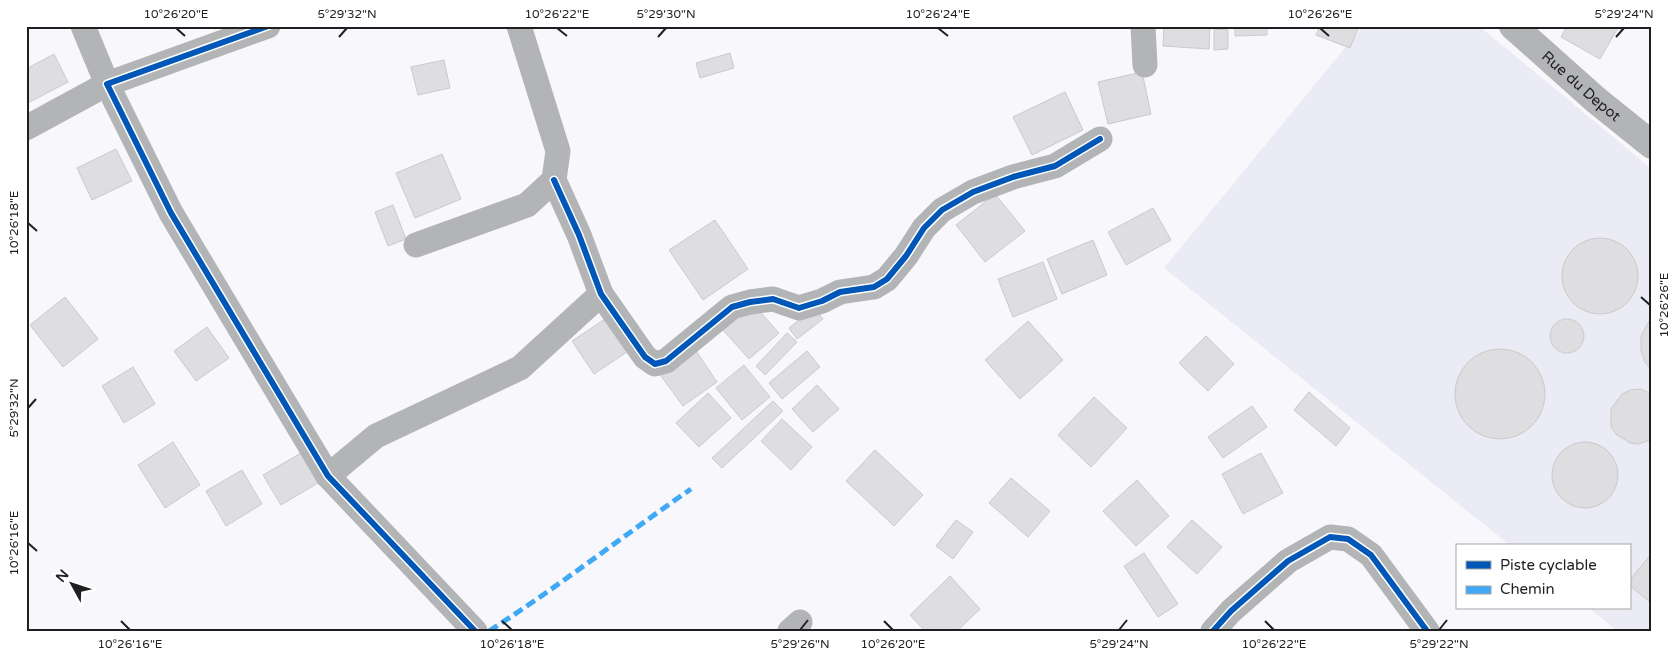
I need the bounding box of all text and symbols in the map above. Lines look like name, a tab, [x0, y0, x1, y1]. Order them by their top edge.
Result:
text: 10°26'20"E	[143, 7, 209, 21]
text: 5°29'32"N	[317, 7, 377, 21]
text: 10°26'22"E	[524, 7, 590, 21]
text: 5°29'30"N	[636, 7, 696, 21]
text: 10°26'24"E	[905, 7, 971, 21]
text: 10°26'26"E	[1287, 7, 1353, 21]
text: 5°29'24"N	[1594, 7, 1654, 21]
street label: Rue du Depot	[1538, 47, 1624, 125]
text: 10°26'18"E	[7, 190, 21, 256]
text: 10°26'26"E	[1657, 272, 1671, 338]
text: 5°29'32"N	[7, 378, 21, 438]
text: 10°26'16"E	[7, 510, 21, 576]
legend	[1456, 544, 1630, 610]
text: Piste cyclable	[1500, 556, 1597, 574]
north arrow	[48, 560, 98, 610]
text: N	[52, 566, 73, 586]
text: Chemin	[1500, 580, 1555, 598]
text: 10°26'16"E	[97, 637, 163, 651]
text: 10°26'18"E	[479, 637, 545, 651]
text: 5°29'26"N	[770, 637, 830, 651]
text: 10°26'20"E	[860, 637, 926, 651]
text: 5°29'24"N	[1089, 637, 1149, 651]
text: 10°26'22"E	[1241, 637, 1307, 651]
text: 5°29'22"N	[1409, 637, 1469, 651]

